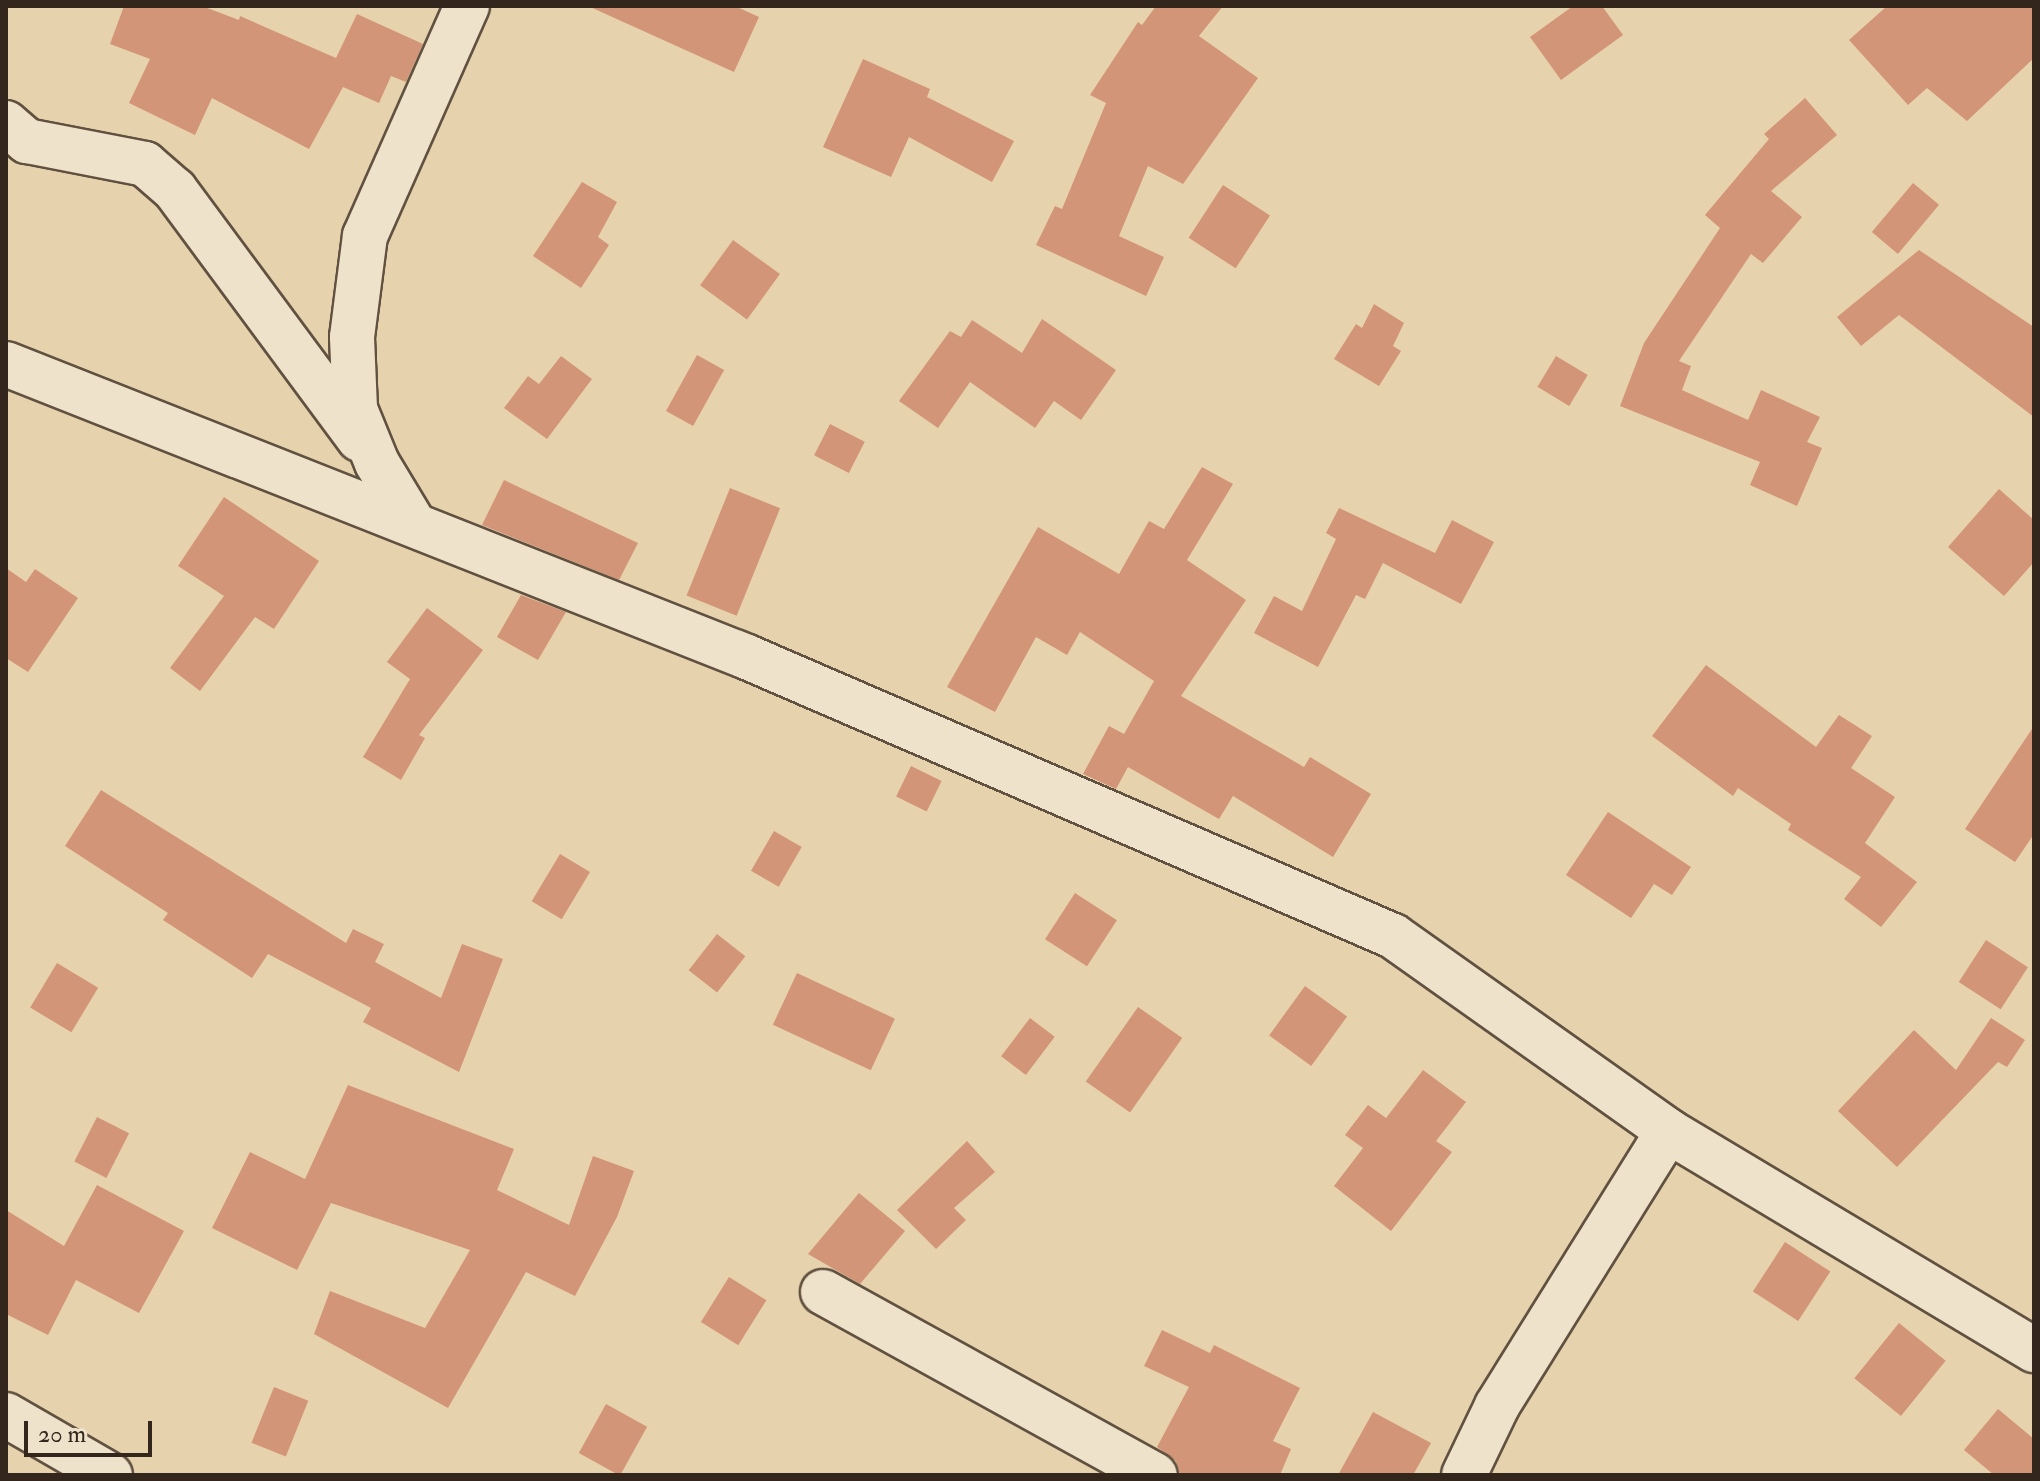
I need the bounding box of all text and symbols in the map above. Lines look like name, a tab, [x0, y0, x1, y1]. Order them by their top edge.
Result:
scale bar	[28, 1405, 156, 1455]
text: 20 m	[38, 1419, 86, 1450]

